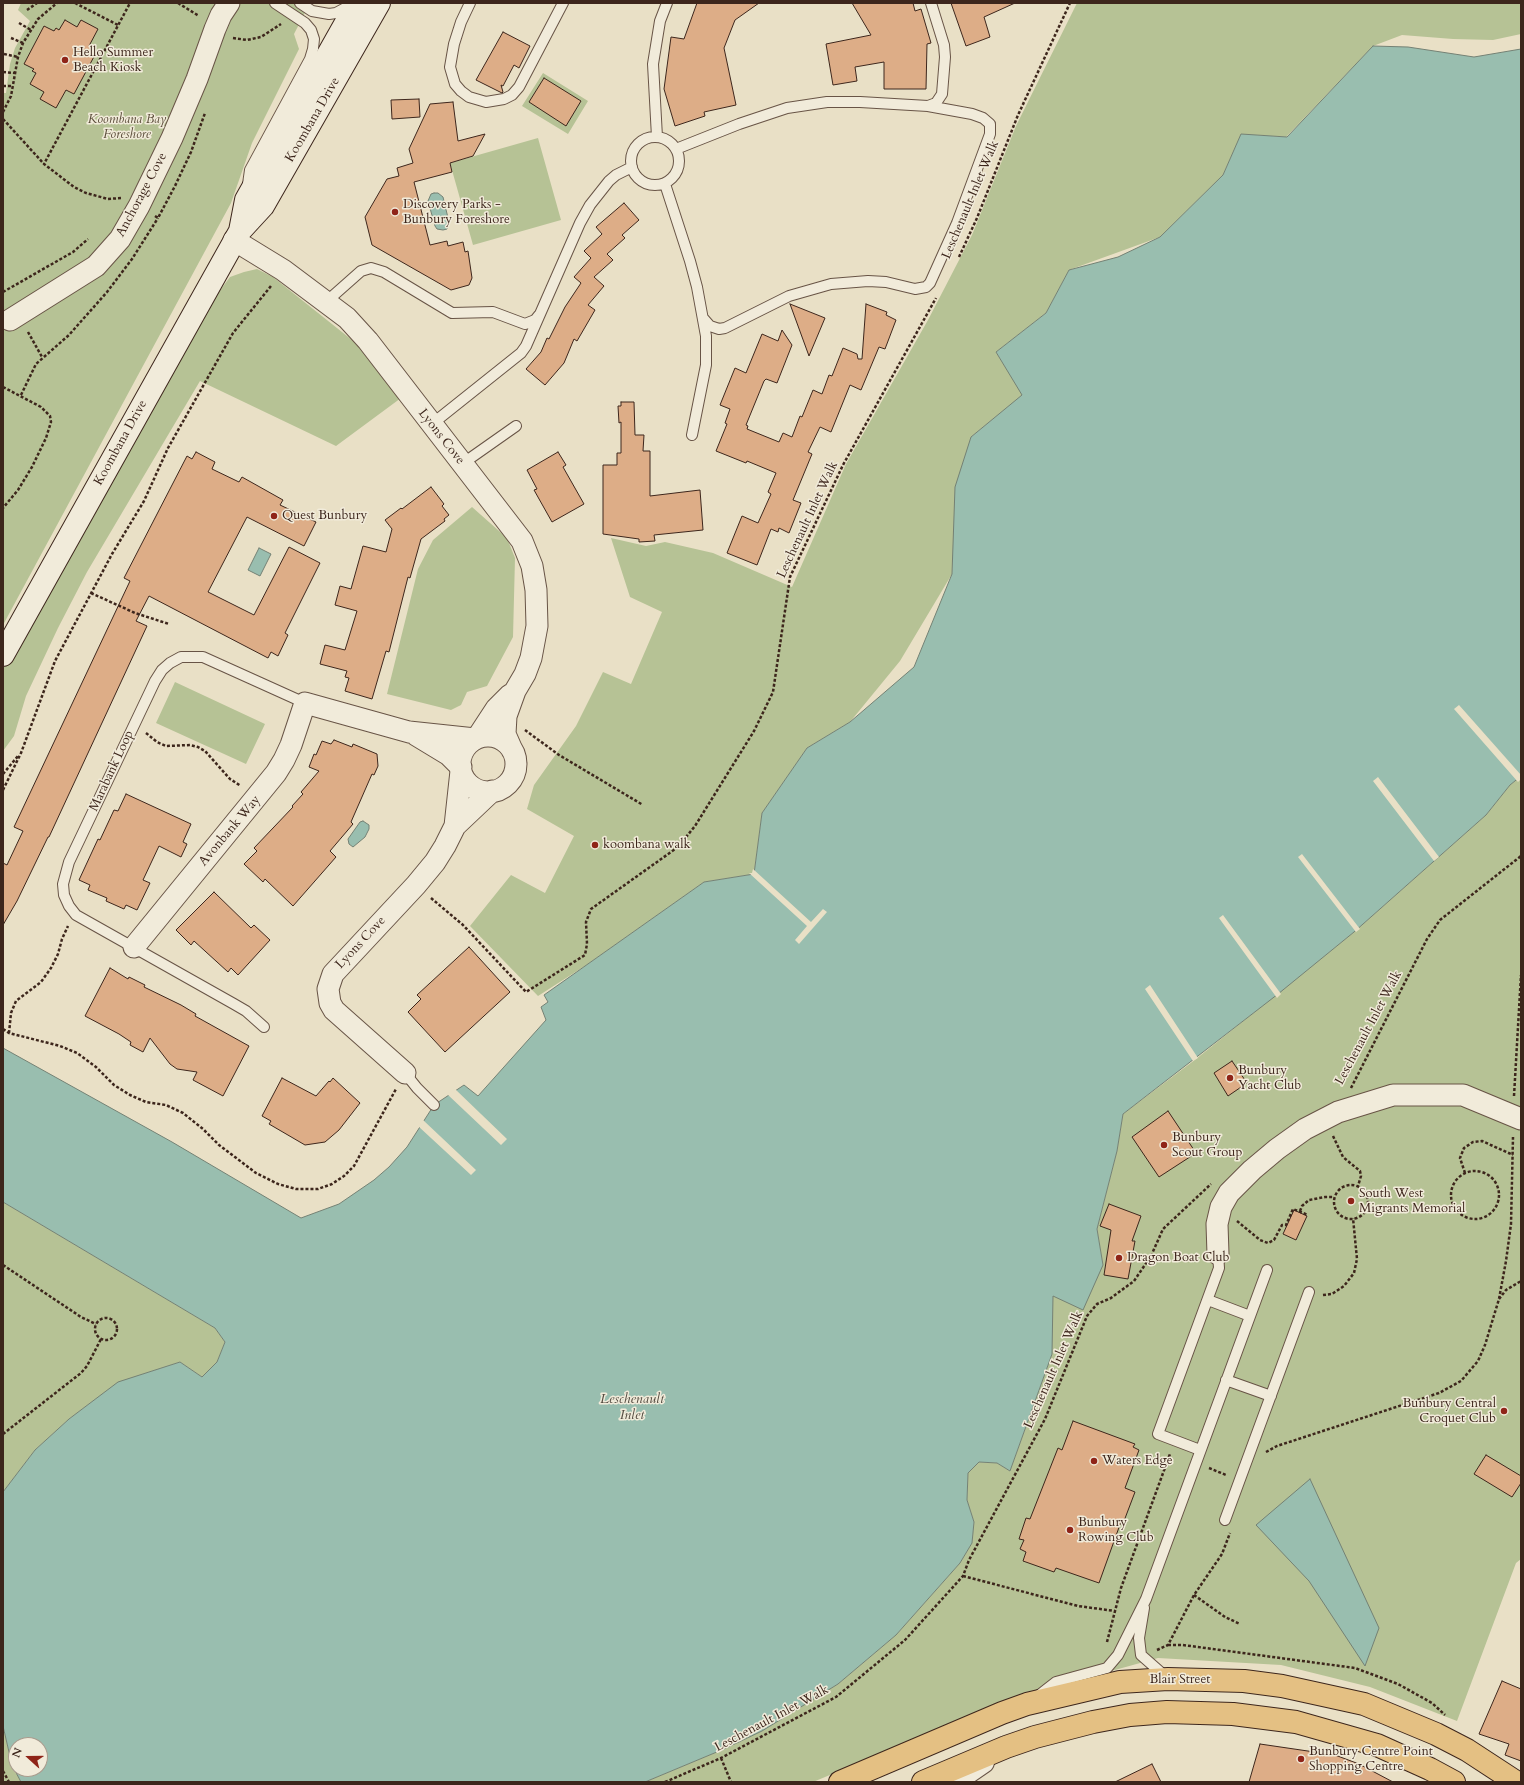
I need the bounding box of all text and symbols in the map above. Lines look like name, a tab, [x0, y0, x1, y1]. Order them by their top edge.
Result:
place label: Hello Summer Beach Kiosk	[73, 45, 153, 76]
marker: Hello Summer Beach Kiosk	[60, 55, 70, 65]
street label: Koombana Drive	[282, 75, 344, 165]
park label: Koombana Bay Foreshore	[88, 112, 166, 143]
street label: Leschenault Inlet Walk	[939, 138, 1003, 262]
street label: Anchorage Cove	[113, 150, 171, 240]
place label: Discovery Parks - Bunbury Foreshore	[403, 197, 510, 228]
marker: Discovery Parks - Bunbury Foreshore	[390, 207, 400, 217]
street label: Koombana Drive	[91, 398, 151, 488]
street label: Lyons Cove	[414, 406, 468, 468]
street label: Leschenault Inlet Walk	[774, 459, 842, 581]
place label: Quest Bunbury	[282, 508, 367, 524]
marker: Quest Bunbury	[269, 511, 279, 521]
street label: Marabank Loop	[86, 728, 138, 814]
street label: Avonbank Way	[196, 792, 264, 870]
place label: koombana walk	[603, 837, 690, 853]
marker: koombana walk	[590, 840, 600, 850]
street label: Lyons Cove	[333, 913, 389, 973]
street label: Leschenault Inlet Walk	[1332, 968, 1406, 1088]
place label: Bunbury Yacht Club	[1238, 1063, 1301, 1094]
marker: Bunbury Yacht Club	[1225, 1073, 1235, 1083]
place label: Bunbury Scout Group	[1172, 1130, 1242, 1161]
marker: Bunbury Scout Group	[1159, 1140, 1169, 1150]
place label: South West Migrants Memorial	[1359, 1186, 1465, 1217]
marker: South West Migrants Memorial	[1346, 1196, 1356, 1206]
place label: Dragon Boat Club	[1127, 1250, 1230, 1266]
marker: Dragon Boat Club	[1114, 1253, 1124, 1263]
street label: Leschenault Inlet Walk	[1021, 1309, 1087, 1431]
water label: Leschenault Inlet	[600, 1392, 664, 1424]
place label: Bunbury Central Croquet Club	[1402, 1396, 1496, 1427]
marker: Bunbury Central Croquet Club	[1499, 1406, 1509, 1416]
place label: Waters Edge	[1102, 1453, 1173, 1469]
marker: Waters Edge	[1089, 1456, 1099, 1466]
place label: Bunbury Rowing Club	[1078, 1515, 1154, 1546]
marker: Bunbury Rowing Club	[1065, 1525, 1075, 1535]
street label: Blair Street	[1150, 1672, 1210, 1688]
street label: Leschenault Inlet Walk	[712, 1682, 832, 1756]
north arrow	[8, 1737, 48, 1777]
place label: Bunbury Centre Point Shopping Centre	[1309, 1744, 1433, 1775]
text: N	[9, 1746, 26, 1760]
marker: Bunbury Centre Point Shopping Centre	[1296, 1754, 1306, 1764]

